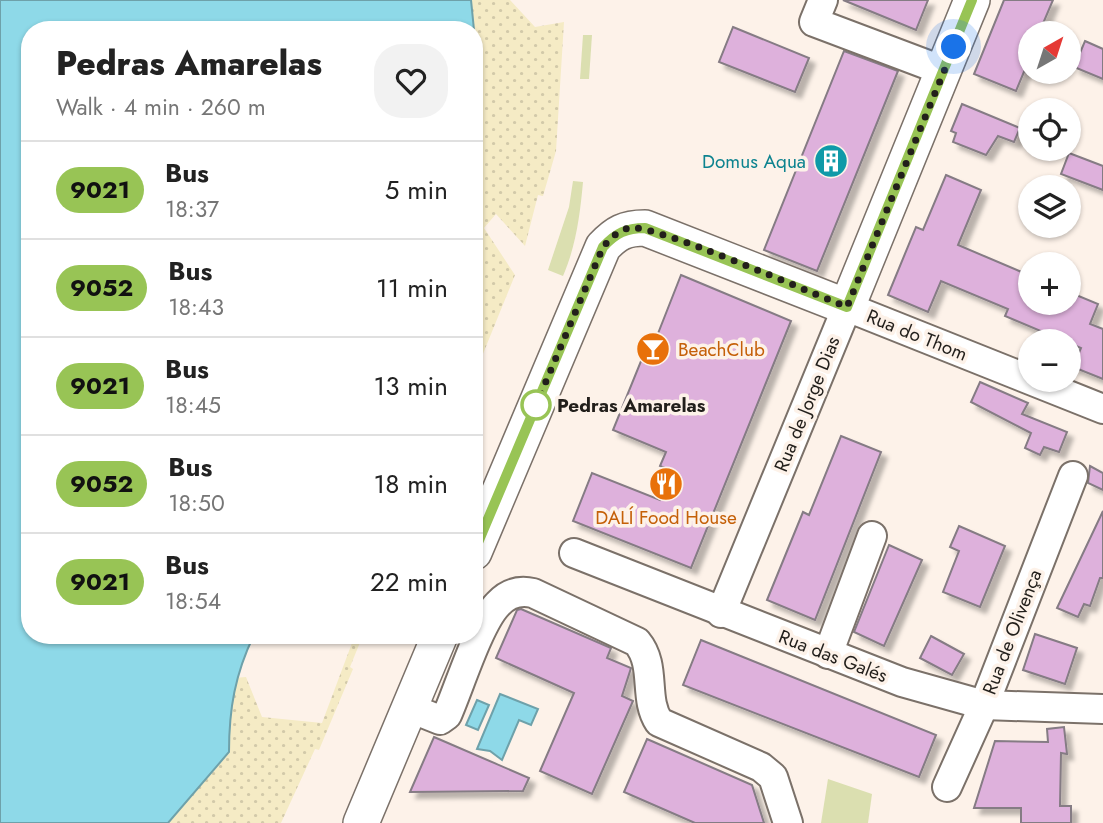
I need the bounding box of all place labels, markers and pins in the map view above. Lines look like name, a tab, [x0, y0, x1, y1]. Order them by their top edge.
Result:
building icon: Domus Aqua	[812, 142, 850, 180]
place label: Domus Aqua	[702, 148, 806, 175]
bar icon: BeachClub	[634, 330, 672, 368]
place label: BeachClub	[678, 336, 765, 363]
marker: Pedras Amarelas	[521, 390, 551, 420]
place label: Pedras Amarelas	[557, 392, 706, 419]
restaurant icon: DALÍ Food House	[647, 465, 685, 503]
place label: DALÍ Food House	[595, 504, 737, 531]

